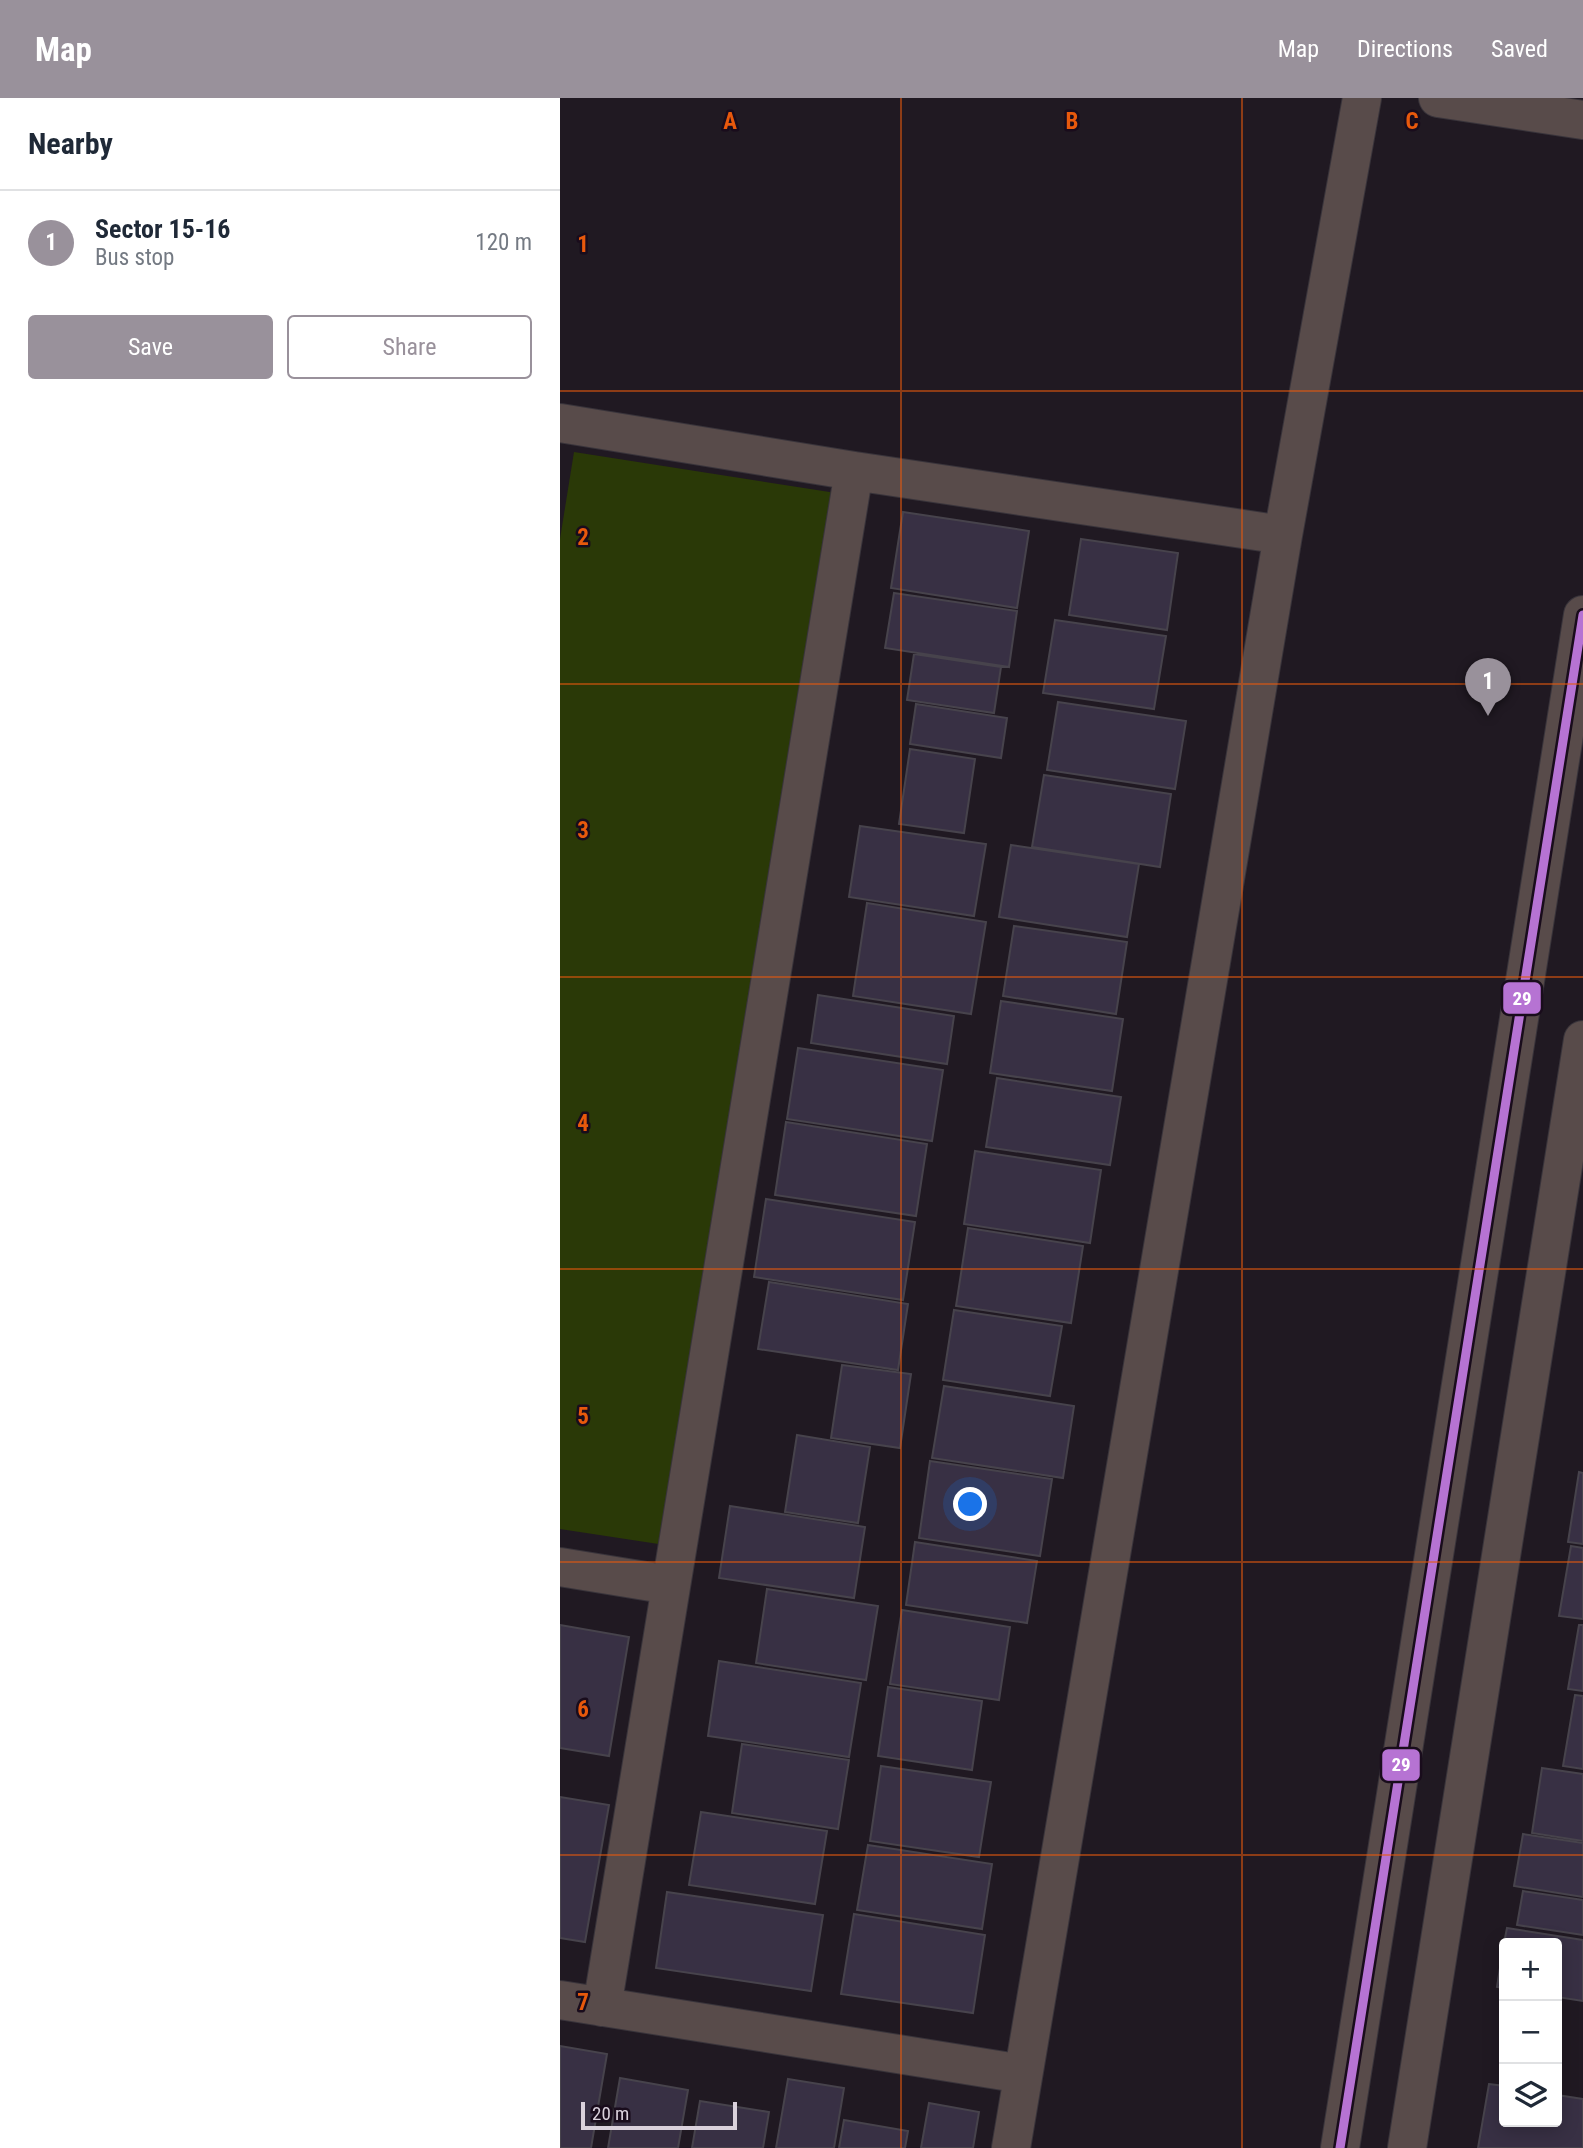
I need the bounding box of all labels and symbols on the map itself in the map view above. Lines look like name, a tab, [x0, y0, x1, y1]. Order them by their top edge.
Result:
text: A	[723, 108, 737, 135]
text: B	[1066, 108, 1078, 135]
text: C	[1405, 108, 1419, 135]
text: 1	[577, 231, 589, 258]
text: 2	[577, 524, 589, 551]
pin: 1	[1465, 658, 1511, 716]
text: 3	[577, 817, 589, 844]
line badge: 29	[1502, 981, 1542, 1015]
text: 29	[1512, 987, 1532, 1010]
text: 4	[577, 1110, 589, 1137]
text: 5	[577, 1403, 589, 1430]
your location	[953, 1487, 987, 1521]
text: 6	[577, 1696, 589, 1723]
line badge: 29	[1381, 1748, 1421, 1782]
text: 29	[1391, 1753, 1411, 1776]
text: 7	[577, 1989, 589, 2016]
scale bar	[581, 2099, 737, 2131]

